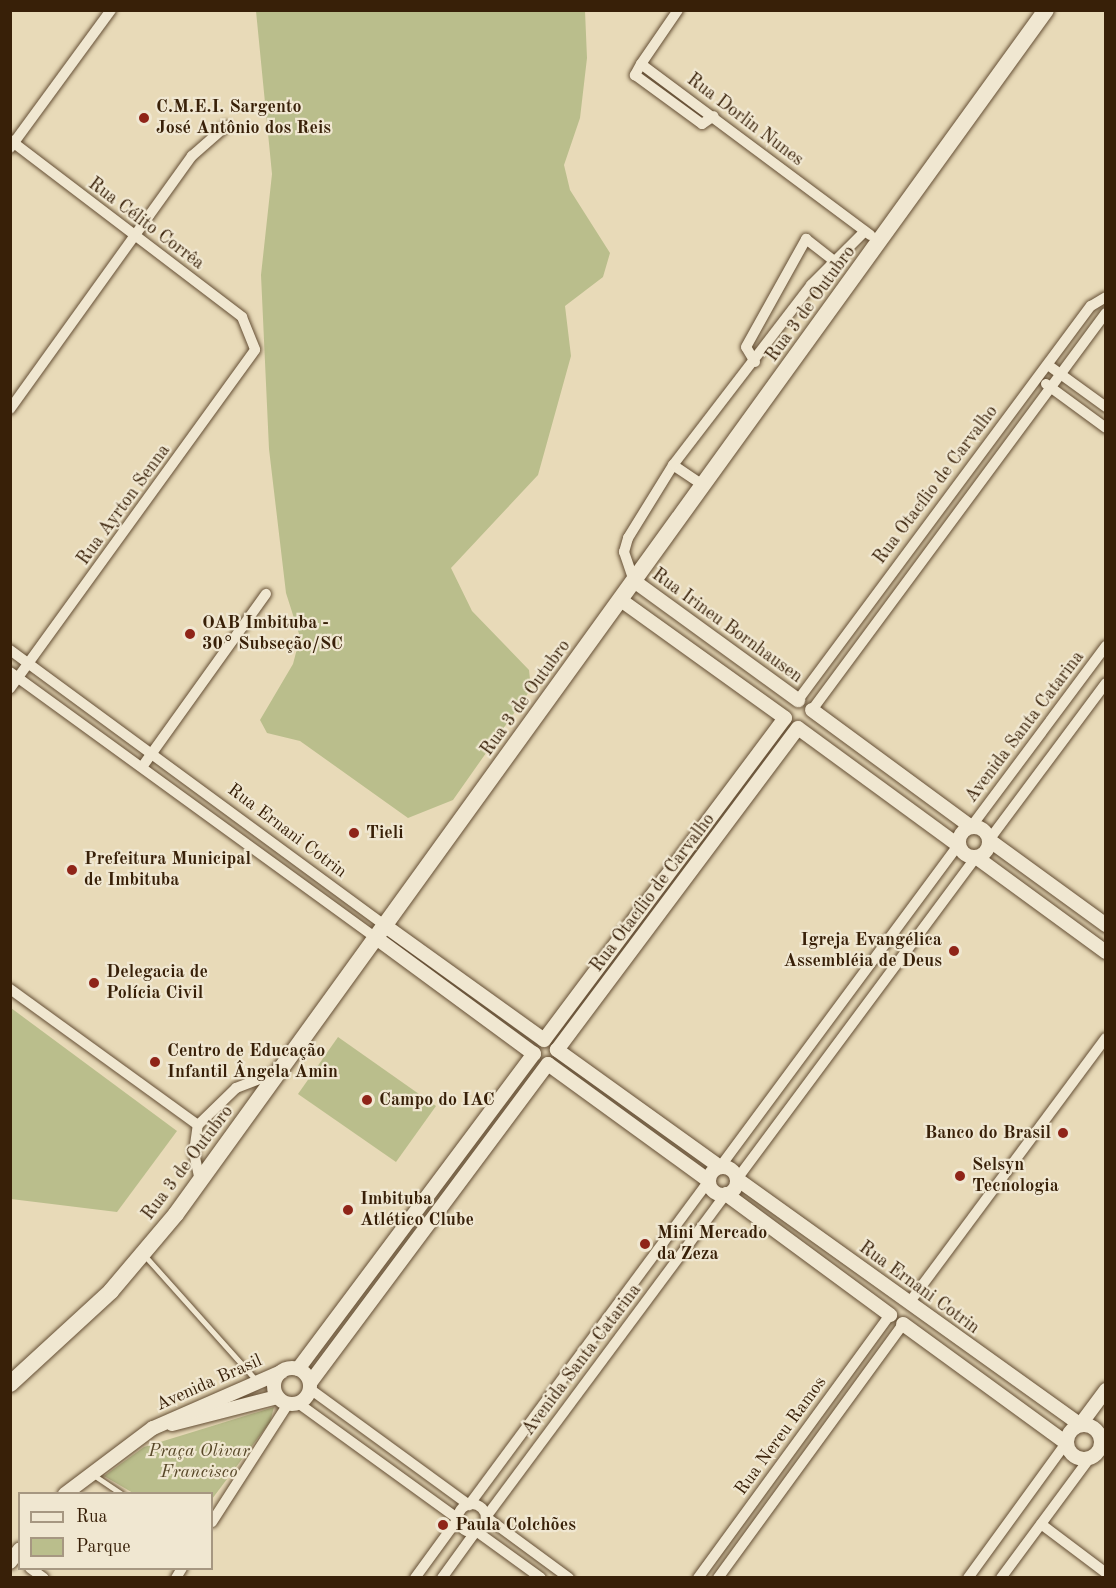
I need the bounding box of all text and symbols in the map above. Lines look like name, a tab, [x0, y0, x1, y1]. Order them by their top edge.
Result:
street label: Rua Dorlin Nunes	[682, 69, 808, 171]
place label: C.M.E.I. Sargento José Antônio dos Reis	[156, 97, 331, 140]
marker: C.M.E.I. Sargento José Antônio dos Reis	[137, 111, 151, 125]
street label: Rua Célito Corrêa	[84, 173, 208, 275]
street label: Rua 3 de Outubro	[762, 242, 860, 366]
street label: Rua Otacílio de Carvalho	[869, 401, 1003, 569]
street label: Rua Ayrton Senna	[73, 440, 175, 570]
street label: Rua Irineu Bornhausen	[647, 564, 807, 688]
place label: OAB Imbituba - 30° Subseção/SC	[202, 613, 343, 656]
marker: OAB Imbituba - 30° Subseção/SC	[183, 627, 197, 641]
street label: Rua 3 de Outubro	[477, 636, 575, 760]
street label: Avenida Santa Catarina	[961, 647, 1089, 807]
street label: Rua Ernani Cotrin	[223, 779, 351, 883]
street label: Rua Otacílio de Carvalho	[586, 809, 720, 977]
place label: Tieli	[366, 822, 404, 844]
marker: Tieli	[347, 826, 361, 840]
place label: Prefeitura Municipal de Imbituba	[84, 849, 251, 892]
marker: Prefeitura Municipal de Imbituba	[65, 863, 79, 877]
place label: Igreja Evangélica Assembléia de Deus	[783, 930, 942, 972]
marker: Igreja Evangélica Assembléia de Deus	[947, 944, 961, 958]
place label: Delegacia de Polícia Civil	[106, 962, 208, 1004]
marker: Delegacia de Polícia Civil	[87, 976, 101, 990]
place label: Centro de Educação Infantil Ângela Amin	[167, 1041, 338, 1084]
marker: Centro de Educação Infantil Ângela Amin	[148, 1055, 162, 1069]
place label: Campo do IAC	[379, 1089, 495, 1111]
marker: Campo do IAC	[360, 1093, 374, 1107]
street label: Rua 3 de Outubro	[138, 1101, 238, 1225]
place label: Banco do Brasil	[924, 1122, 1051, 1144]
marker: Banco do Brasil	[1056, 1126, 1070, 1140]
place label: Selsyn Tecnologia	[972, 1155, 1059, 1198]
marker: Selsyn Tecnologia	[953, 1169, 967, 1183]
place label: Imbituba Atlético Clube	[360, 1189, 474, 1232]
marker: Imbituba Atlético Clube	[341, 1203, 355, 1217]
place label: Mini Mercado da Zeza	[657, 1223, 767, 1266]
marker: Mini Mercado da Zeza	[638, 1237, 652, 1251]
street label: Rua Ernani Cotrin	[855, 1237, 983, 1339]
street label: Avenida Santa Catarina	[518, 1280, 646, 1440]
street label: Avenida Brasil	[153, 1350, 265, 1416]
street label: Rua Nereu Ramos	[731, 1372, 831, 1500]
park label: Praça Olivar Francisco	[148, 1441, 250, 1484]
legend	[18, 1492, 213, 1570]
text: Rua	[76, 1508, 107, 1526]
place label: Paula Colchões	[455, 1514, 576, 1536]
marker: Paula Colchões	[436, 1518, 450, 1532]
text: Parque	[76, 1538, 131, 1556]

